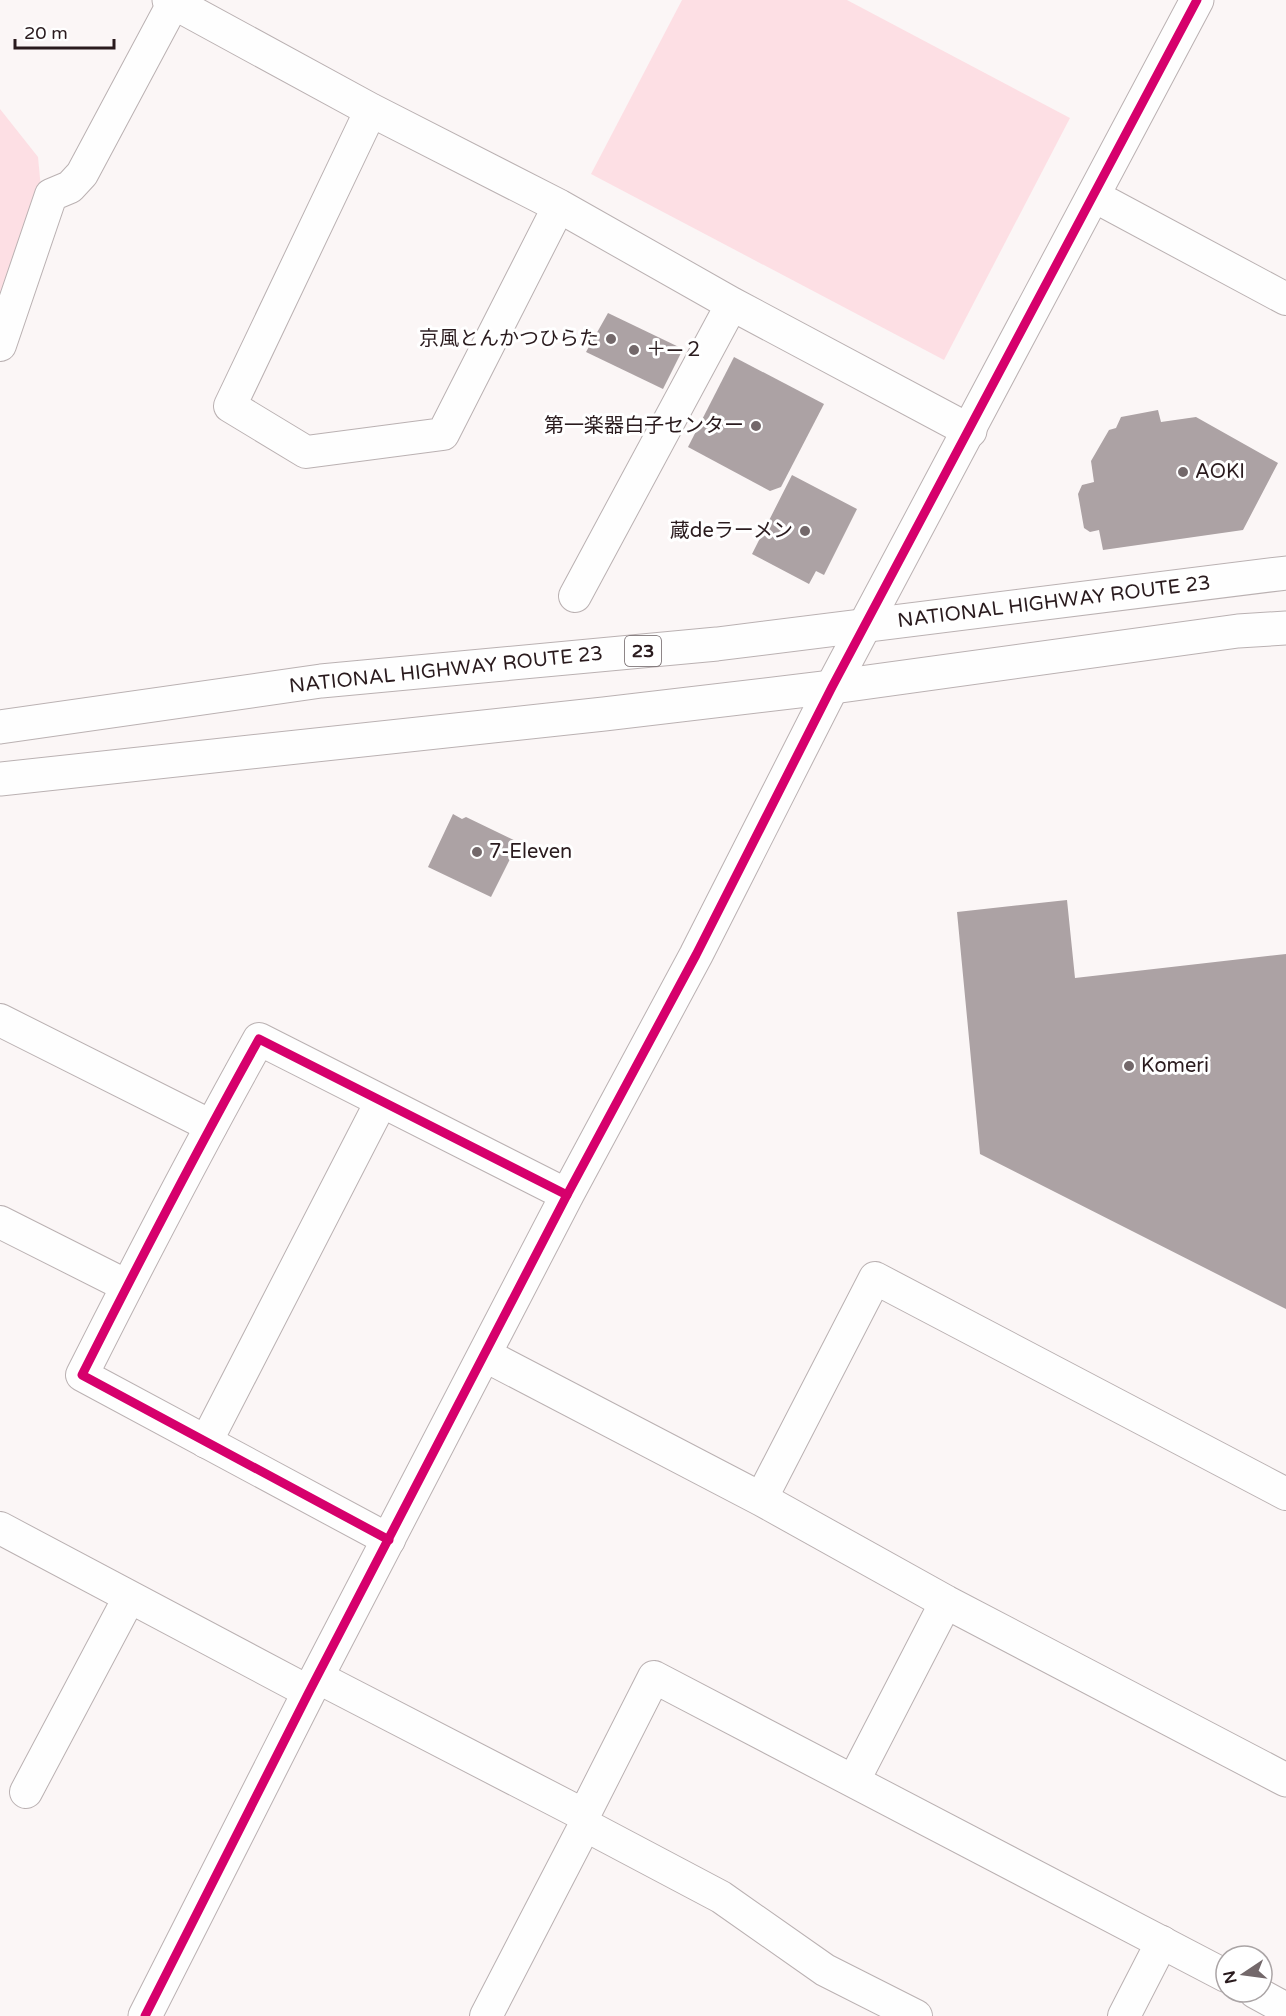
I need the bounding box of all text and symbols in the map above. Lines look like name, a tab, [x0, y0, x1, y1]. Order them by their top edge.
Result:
scale bar	[15, 12, 114, 50]
text: 20 m	[24, 22, 68, 44]
place label: 京風とんかつひらた	[419, 327, 599, 351]
marker: 京風とんかつひらた	[604, 332, 618, 346]
place label: ＋―２	[646, 338, 704, 362]
marker: ＋―２	[627, 343, 641, 357]
place label: 第一楽器白子センター	[544, 414, 744, 438]
marker: 第一楽器白子センター	[749, 419, 763, 433]
place label: AOKI	[1195, 460, 1245, 484]
marker: AOKI	[1176, 465, 1190, 479]
place label: 蔵deラーメン	[670, 519, 793, 543]
marker: 蔵deラーメン	[798, 524, 812, 538]
street label: NATIONAL HIGHWAY ROUTE 23	[896, 571, 1212, 633]
road number: 23	[625, 636, 661, 666]
street label: NATIONAL HIGHWAY ROUTE 23	[288, 642, 604, 698]
place label: 7-Eleven	[489, 840, 572, 864]
marker: 7-Eleven	[470, 845, 484, 859]
place label: Komeri	[1141, 1054, 1209, 1078]
marker: Komeri	[1122, 1059, 1136, 1073]
north arrow	[1214, 1944, 1274, 2004]
text: N	[1219, 1969, 1242, 1986]

